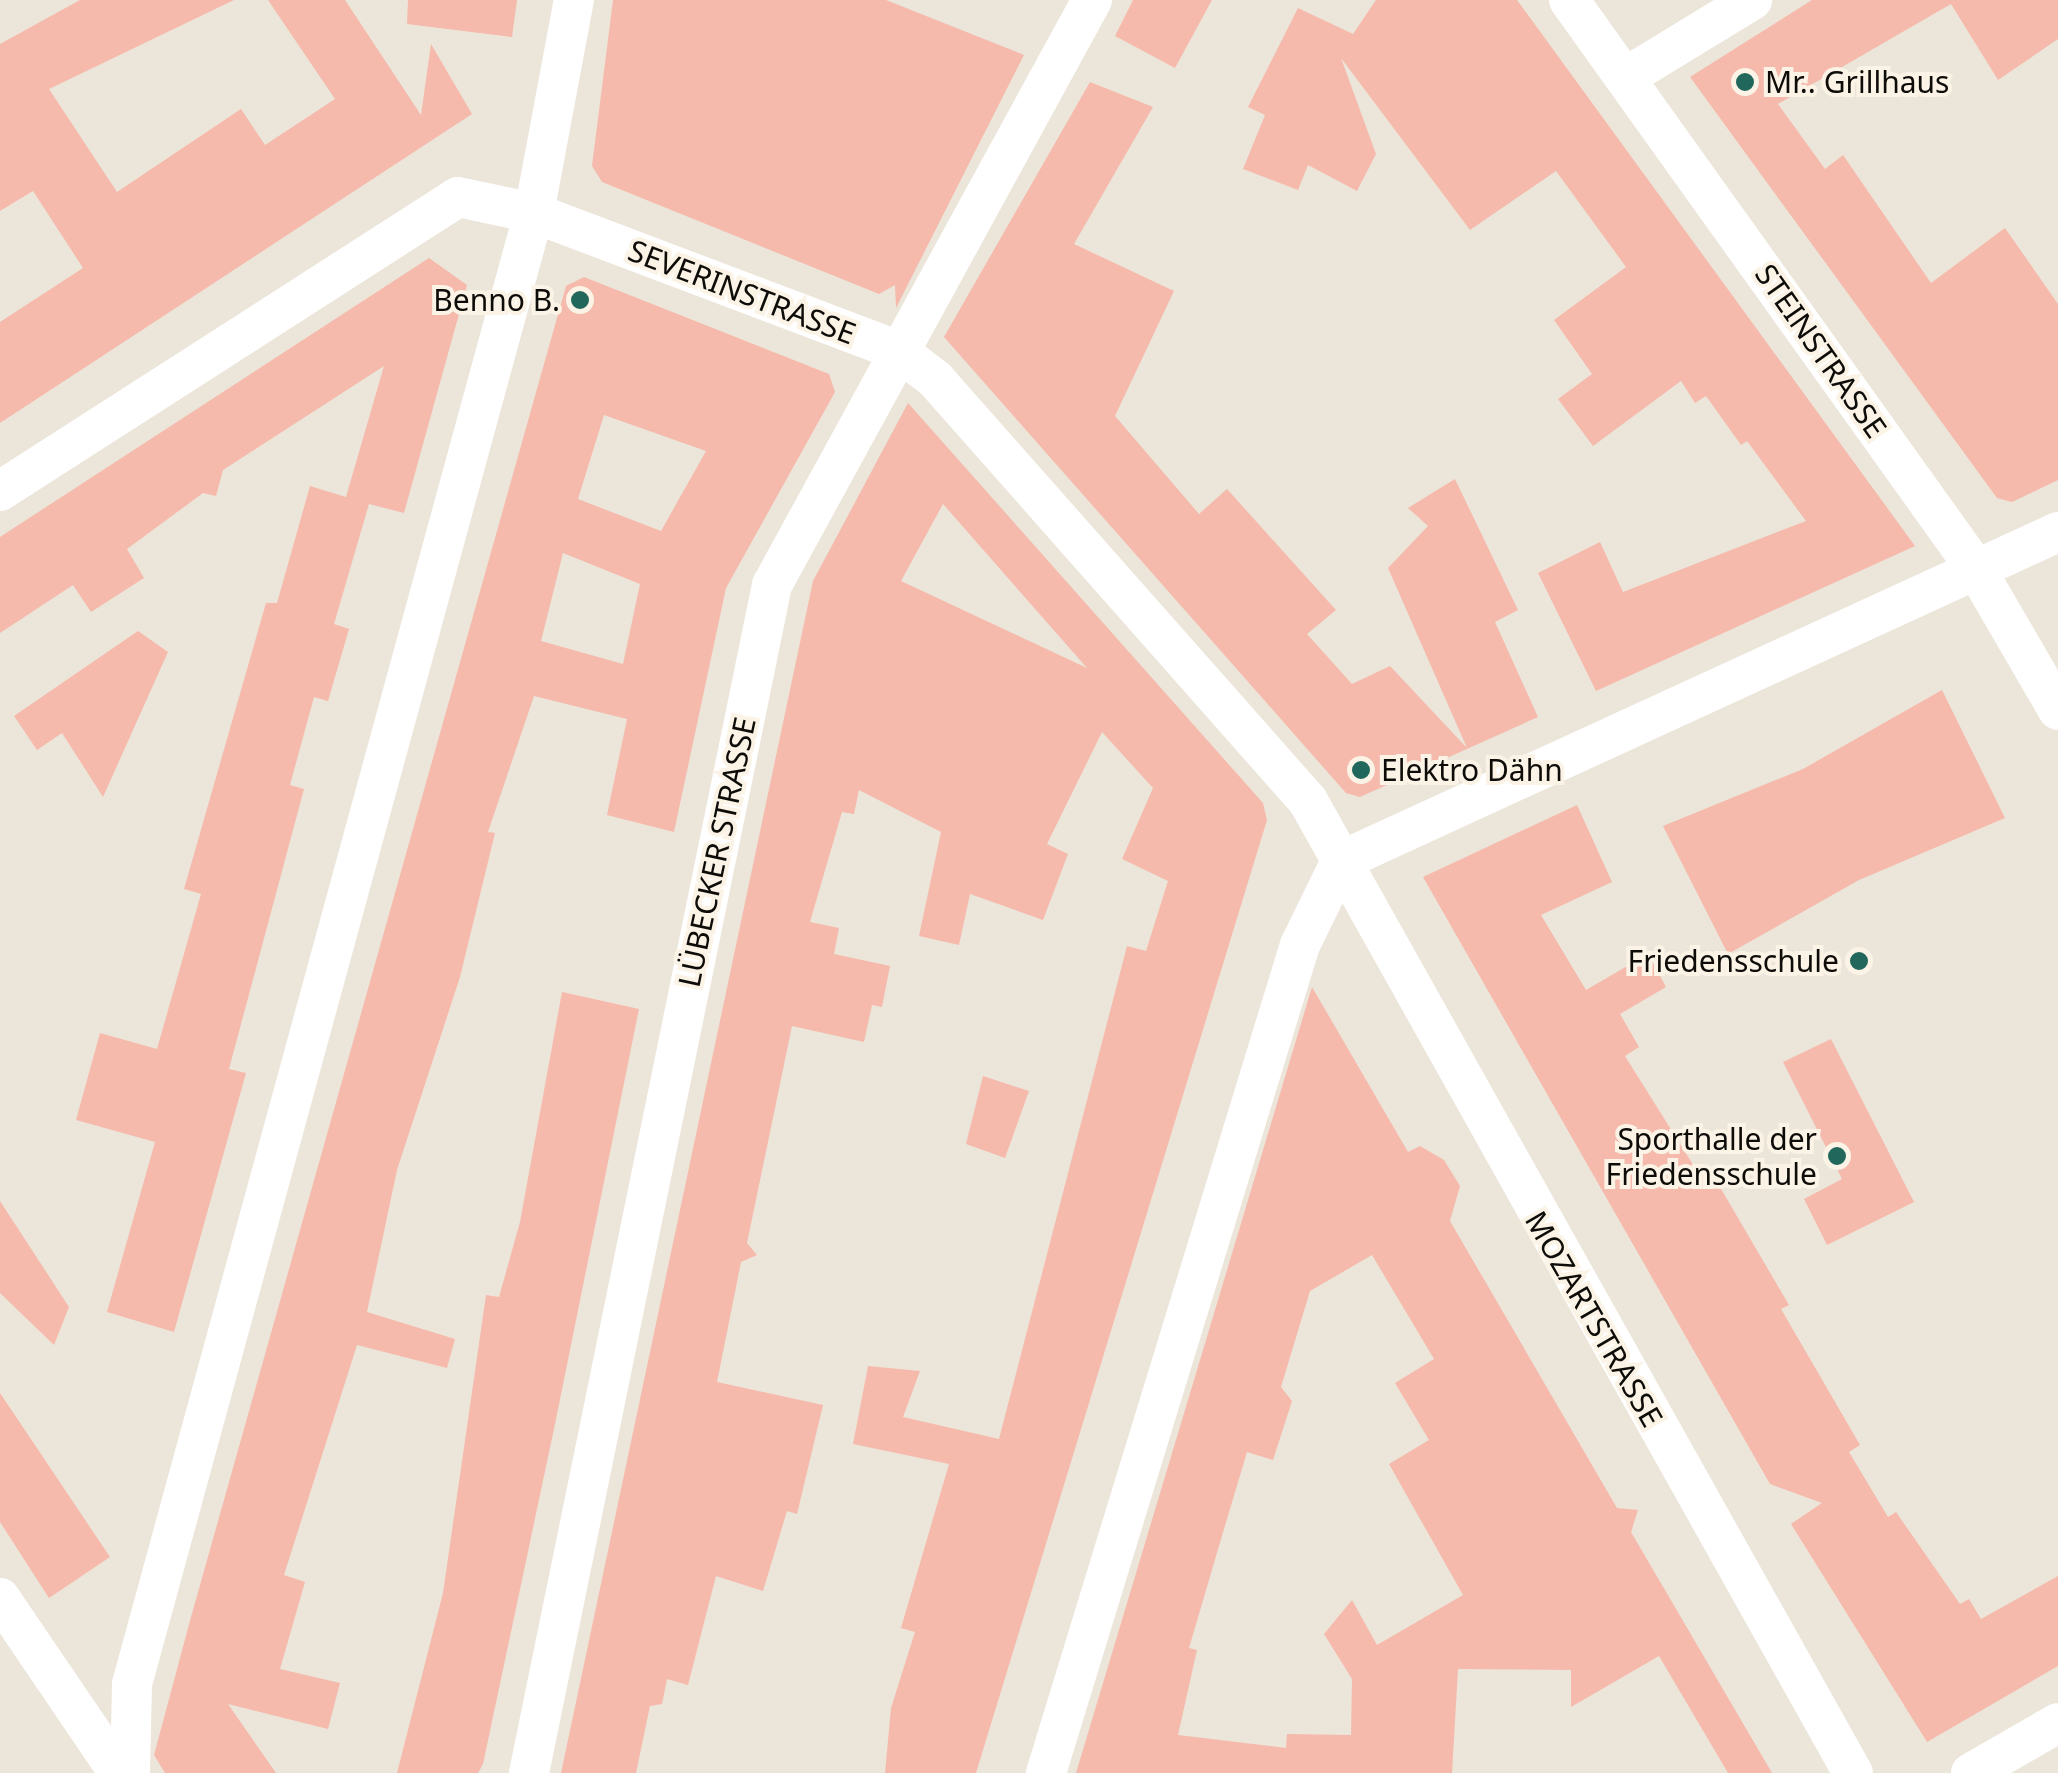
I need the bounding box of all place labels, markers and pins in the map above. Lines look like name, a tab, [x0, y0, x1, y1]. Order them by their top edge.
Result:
place label: Mr.. Grillhaus	[1765, 64, 1949, 100]
marker: Mr.. Grillhaus	[1734, 71, 1756, 93]
place label: Benno B.	[433, 282, 560, 318]
marker: Benno B.	[569, 289, 591, 311]
place label: Elektro Dähn	[1381, 752, 1563, 788]
marker: Elektro Dähn	[1350, 759, 1372, 781]
place label: Friedensschule	[1628, 943, 1839, 979]
marker: Friedensschule	[1848, 950, 1870, 972]
place label: Sporthalle der Friedensschule	[1606, 1121, 1817, 1192]
marker: Sporthalle der Friedensschule	[1826, 1145, 1848, 1167]

